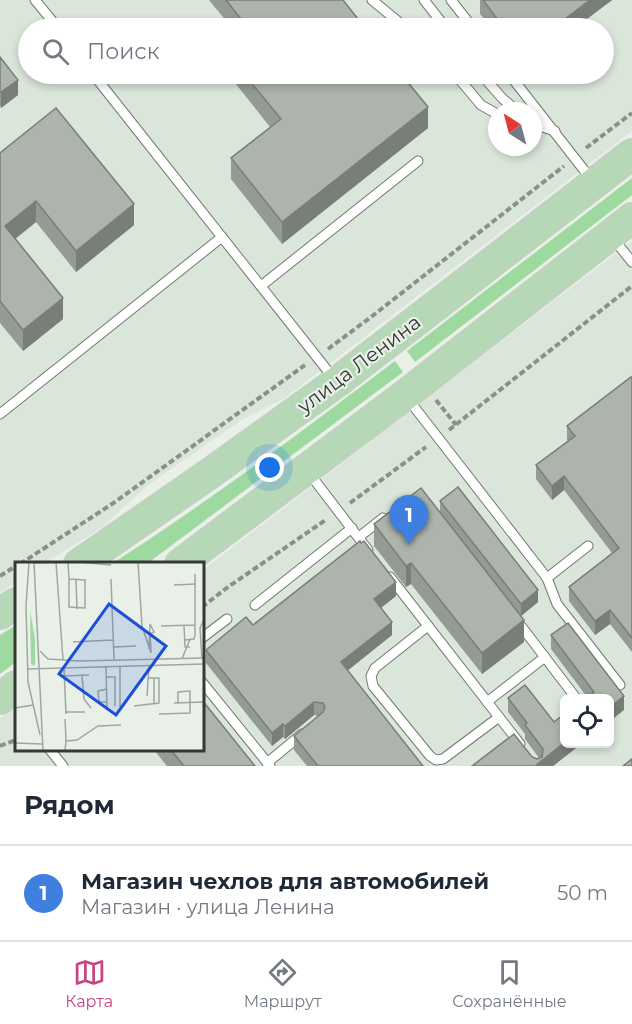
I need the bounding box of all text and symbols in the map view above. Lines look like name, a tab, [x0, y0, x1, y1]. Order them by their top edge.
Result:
search box	[18, 18, 614, 84]
icon: search	[39, 35, 72, 68]
text: Поиск	[87, 38, 159, 65]
north arrow	[488, 102, 542, 156]
street label: улица Ленина	[292, 310, 425, 419]
your location	[255, 453, 284, 482]
pin: 1	[390, 496, 428, 545]
inset map	[15, 562, 204, 751]
map controls	[560, 694, 614, 748]
button: locate	[560, 694, 614, 748]
text: Рядом	[24, 789, 115, 821]
text: Магазин чехлов для автомобилей	[81, 868, 489, 895]
text: 1	[40, 881, 47, 905]
text: 50 m	[557, 881, 608, 905]
text: Магазин · улица Ленина	[81, 895, 335, 919]
tab: Карта	[65, 956, 113, 1011]
tab: Маршрут	[244, 956, 322, 1011]
tab: Сохранённые	[452, 956, 567, 1011]

